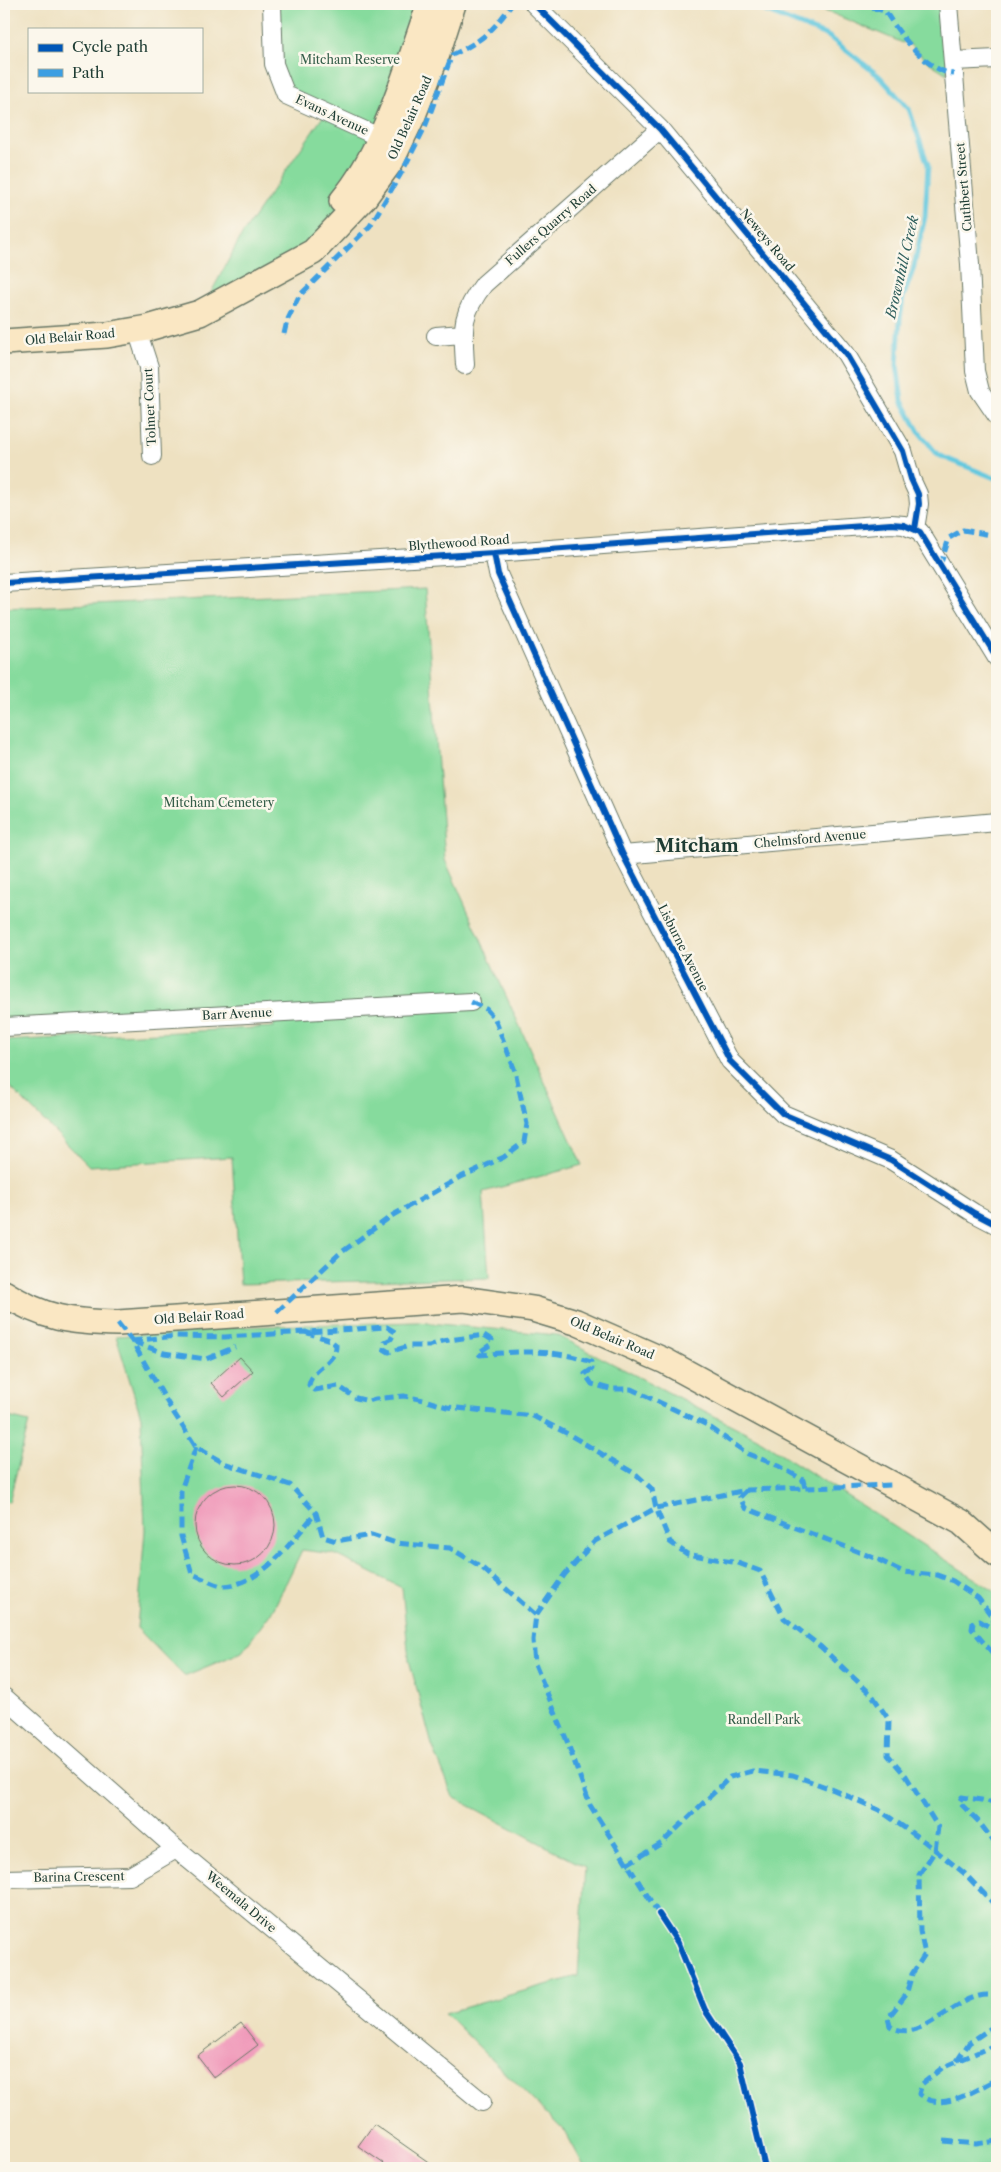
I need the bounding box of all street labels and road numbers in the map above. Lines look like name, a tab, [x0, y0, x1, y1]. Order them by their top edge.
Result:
street label: Old Belair Road	[384, 73, 435, 162]
street label: Evans Avenue	[293, 91, 371, 138]
street label: Cuthbert Street	[952, 141, 975, 232]
street label: Fullers Quarry Road	[502, 181, 600, 268]
street label: Neweys Road	[737, 205, 798, 274]
street label: Old Belair Road	[24, 325, 116, 348]
street label: Tolmer Court	[140, 367, 159, 446]
street label: Blythewood Road	[408, 531, 511, 554]
street label: Chelmsford Avenue	[753, 826, 867, 851]
street label: Lisburne Avenue	[655, 902, 712, 994]
street label: Barr Avenue	[202, 1004, 273, 1023]
street label: Old Belair Road	[153, 1306, 245, 1327]
street label: Old Belair Road	[568, 1313, 657, 1362]
street label: Weemala Drive	[202, 1867, 280, 1936]
street label: Barina Crescent	[33, 1868, 125, 1885]

